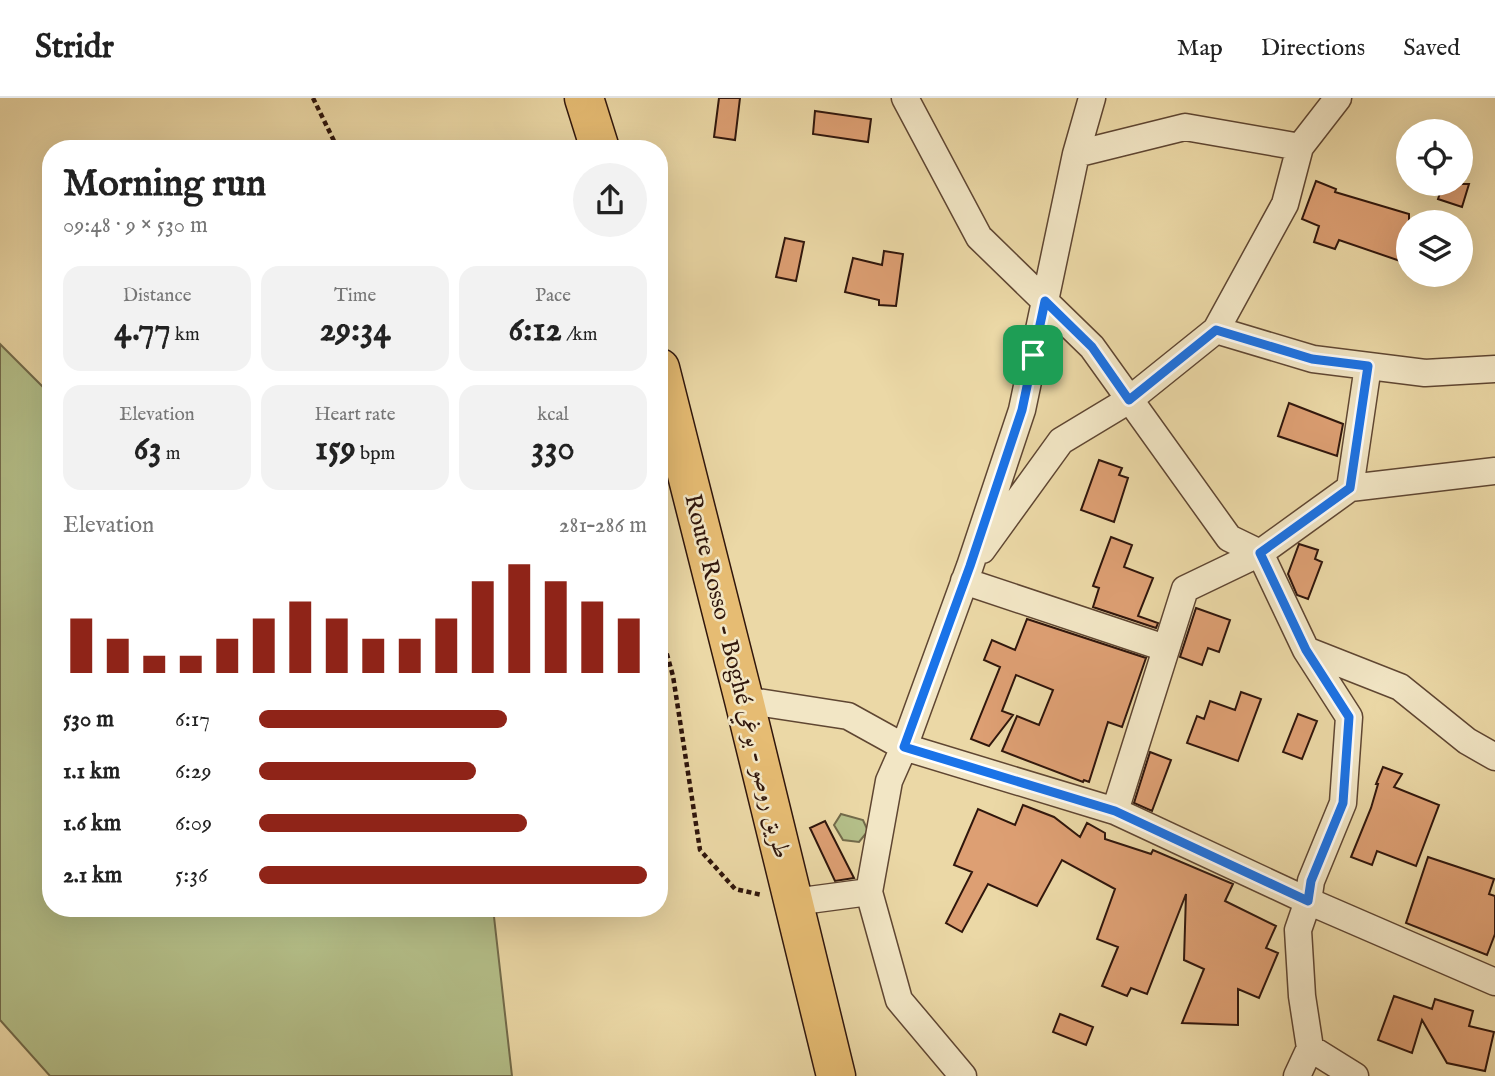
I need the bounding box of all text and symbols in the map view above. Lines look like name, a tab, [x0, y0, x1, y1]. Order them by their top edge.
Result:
text: Stridr	[35, 27, 114, 69]
text: Map	[1177, 33, 1223, 64]
text: Directions	[1261, 33, 1365, 64]
text: Saved	[1403, 33, 1460, 64]
map controls	[1396, 119, 1473, 287]
button: locate	[1396, 119, 1473, 196]
text: Morning run	[63, 161, 266, 209]
button: share	[573, 163, 647, 237]
button: layers	[1396, 210, 1473, 287]
text: 09:48 · 9 × 530 m	[63, 211, 208, 240]
text: Distance	[123, 284, 191, 308]
text: Time	[334, 284, 376, 308]
text: Pace	[535, 284, 571, 308]
text: 4.77	[114, 308, 171, 353]
text: 29:34	[319, 308, 391, 353]
text: 6:12	[509, 308, 562, 353]
text: km	[171, 323, 200, 347]
text: /km	[562, 323, 597, 347]
pin	[1003, 325, 1063, 385]
icon: arrive	[1014, 336, 1052, 374]
text: Elevation	[119, 403, 195, 427]
text: Heart rate	[314, 403, 396, 427]
text: kcal	[537, 403, 569, 427]
text: 63	[134, 427, 162, 472]
text: 159	[315, 427, 356, 472]
text: 330	[531, 427, 575, 472]
text: m	[162, 442, 180, 466]
text: bpm	[356, 442, 395, 466]
street label: Route Rosso - Boghé طريق روصو - بوغي	[674, 491, 797, 862]
text: Elevation	[63, 511, 154, 540]
text: 281–286 m	[559, 511, 647, 540]
text: 530 m	[63, 705, 114, 734]
text: 6:17	[175, 705, 210, 734]
text: 1.1 km	[63, 757, 120, 786]
text: 6:29	[175, 757, 212, 786]
text: 1.6 km	[63, 809, 121, 838]
text: 6:09	[175, 809, 212, 838]
text: 2.1 km	[63, 861, 122, 890]
text: 5:36	[175, 861, 208, 890]

